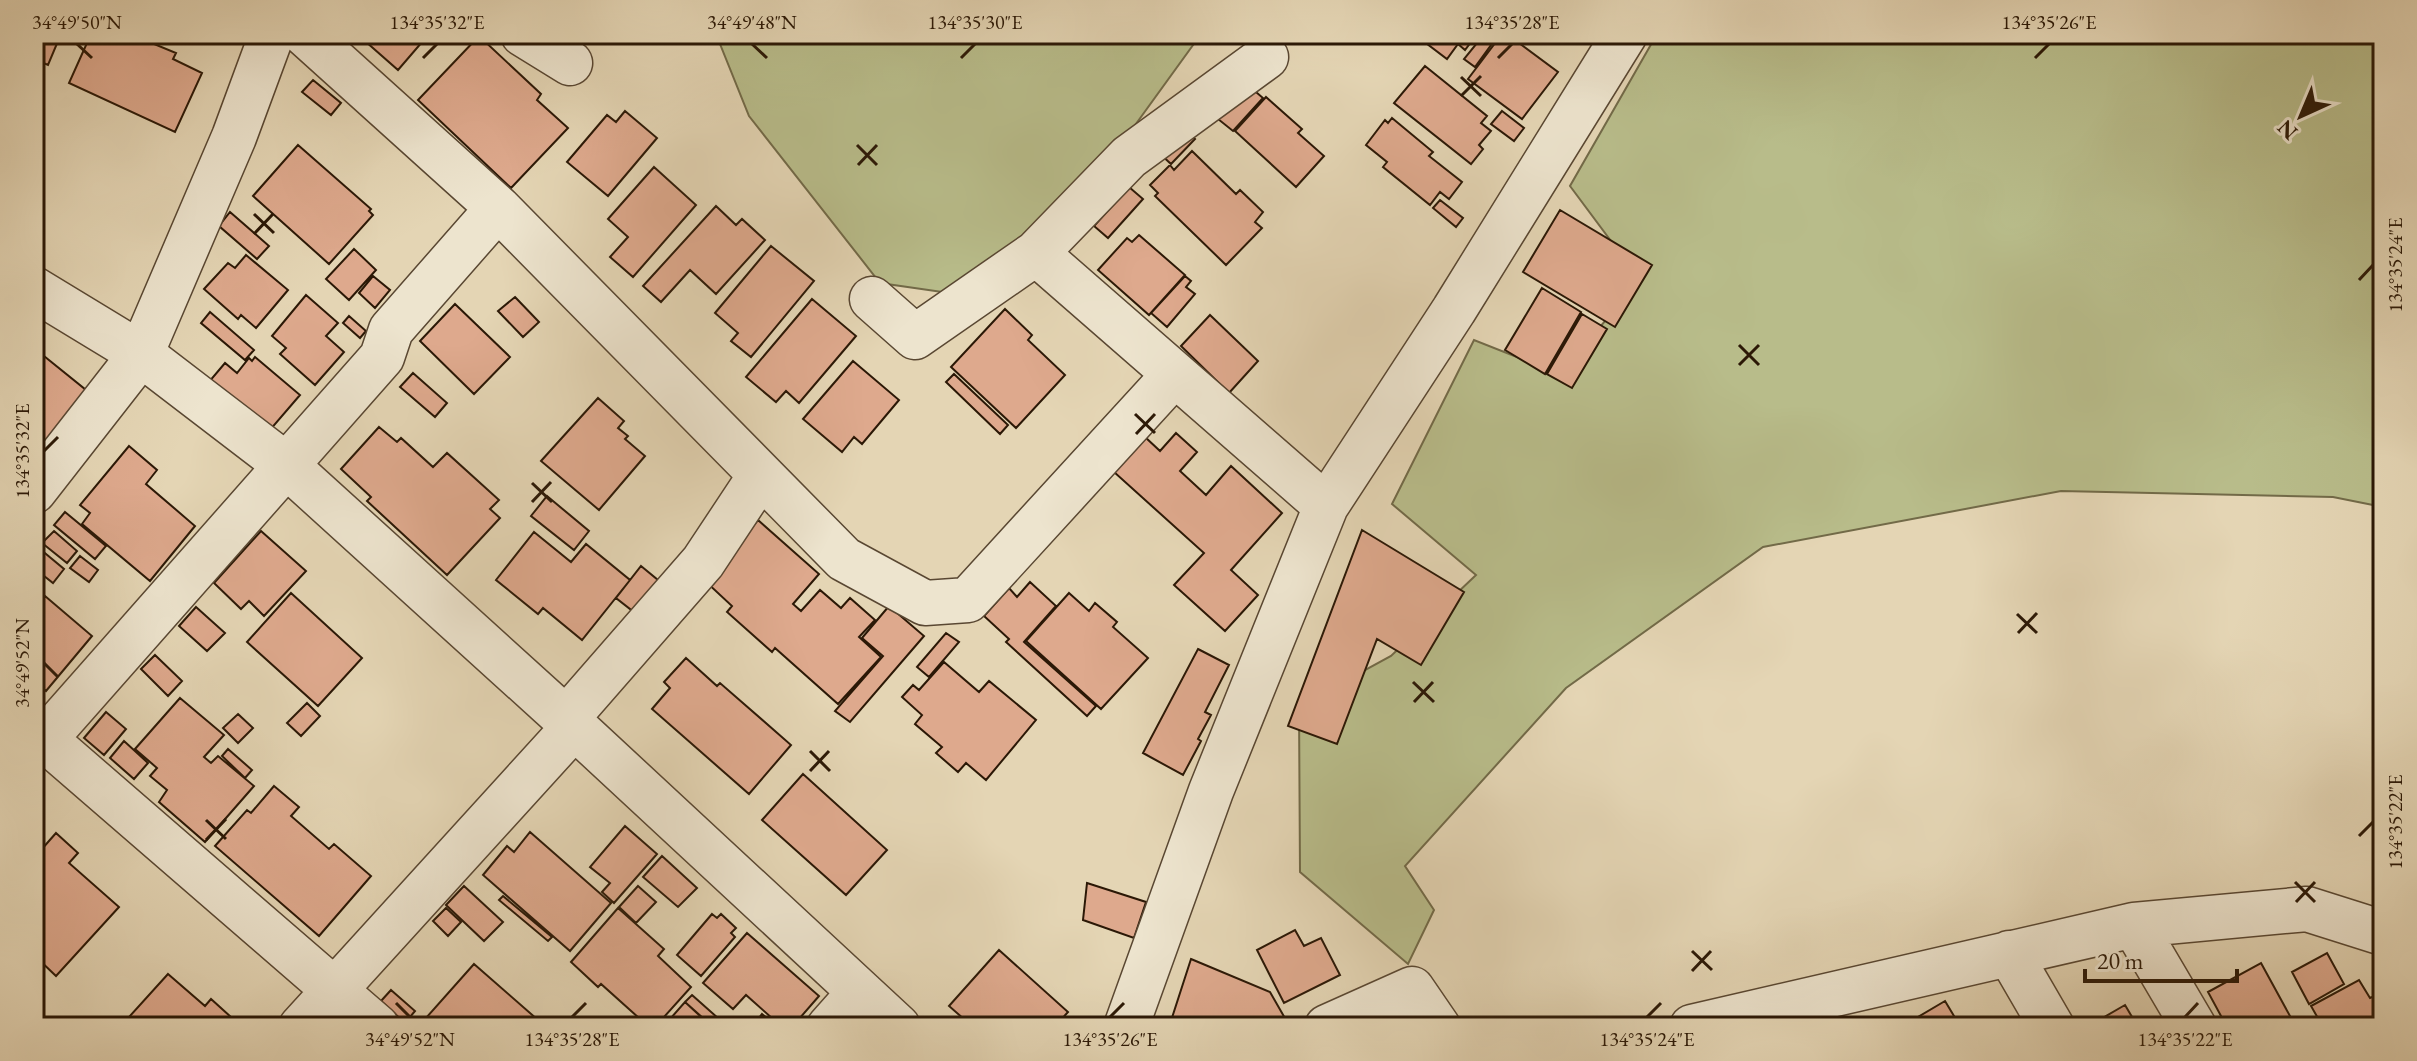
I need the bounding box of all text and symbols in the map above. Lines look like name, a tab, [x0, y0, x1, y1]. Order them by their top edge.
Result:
text: 34°49'50"N	[32, 9, 122, 35]
text: 134°35'32"E	[390, 9, 484, 35]
text: 34°49'48"N	[707, 9, 797, 35]
text: 134°35'30"E	[928, 9, 1022, 35]
text: 134°35'28"E	[1465, 9, 1559, 35]
text: 134°35'26"E	[2002, 9, 2096, 35]
north arrow	[2261, 76, 2341, 156]
text: N	[2271, 113, 2304, 147]
text: 134°35'24"E	[2382, 218, 2408, 312]
text: 134°35'32"E	[9, 404, 35, 498]
text: 34°49'52"N	[9, 618, 35, 708]
text: 134°35'22"E	[2382, 775, 2408, 869]
scale bar	[2085, 933, 2237, 983]
text: 20 m	[2097, 945, 2144, 976]
text: 34°49'52"N	[365, 1026, 455, 1052]
text: 134°35'28"E	[525, 1026, 619, 1052]
text: 134°35'26"E	[1063, 1026, 1157, 1052]
text: 134°35'24"E	[1600, 1026, 1694, 1052]
text: 134°35'22"E	[2138, 1026, 2232, 1052]

